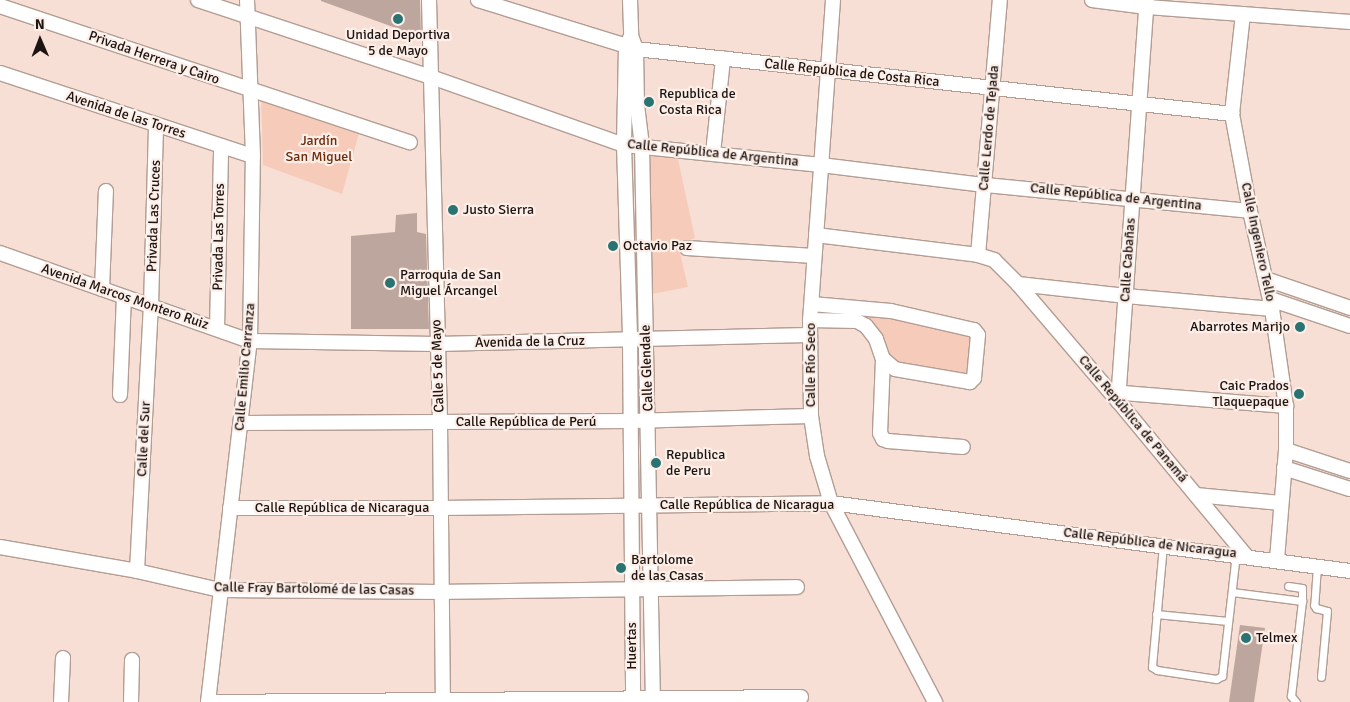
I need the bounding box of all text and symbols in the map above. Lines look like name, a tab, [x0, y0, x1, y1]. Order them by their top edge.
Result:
marker: Unidad Deportiva 5 de Mayo	[392, 13, 404, 25]
north arrow	[15, 15, 65, 65]
text: N	[35, 16, 45, 33]
place label: Unidad Deportiva 5 de Mayo	[346, 27, 450, 59]
street label: Privada Herrera y Cairo	[86, 28, 222, 88]
street label: Calle República de Costa Rica	[764, 55, 940, 91]
street label: Calle Lerdo de Tejada	[975, 65, 1003, 191]
place label: Republica de Costa Rica	[659, 86, 736, 118]
street label: Avenida de las Torres	[64, 88, 188, 142]
marker: Republica de Costa Rica	[643, 96, 655, 108]
park label: Jardín San Miguel	[286, 133, 352, 166]
street label: Calle República de Argentina	[626, 136, 800, 170]
street label: Privada Las Cruces	[144, 160, 164, 272]
street label: Calle República de Argentina	[1029, 180, 1203, 214]
street label: Calle Ingeniero Tello	[1237, 181, 1279, 303]
street label: Privada Las Torres	[210, 183, 228, 291]
place label: Justo Sierra	[463, 202, 534, 218]
marker: Justo Sierra	[447, 204, 459, 216]
street label: Calle Cabañas	[1117, 217, 1139, 303]
place label: Octavio Paz	[623, 238, 692, 254]
marker: Octavio Paz	[607, 240, 619, 252]
street label: Avenida Marcos Montero Ruiz	[39, 260, 211, 334]
place label: Parroquia de San Miguel Árcangel	[400, 267, 501, 300]
marker: Parroquia de San Miguel Árcangel	[384, 277, 396, 289]
street label: Calle Emilio Carranza	[231, 302, 259, 432]
street label: Calle 5 de Mayo	[428, 319, 448, 413]
place label: Abarrotes Marijo	[1190, 319, 1290, 335]
marker: Abarrotes Marijo	[1294, 321, 1306, 333]
street label: Calle Río Seco	[803, 323, 819, 407]
street label: Calle Glendale	[637, 324, 657, 412]
street label: Avenida de la Cruz	[475, 333, 585, 351]
street label: Calle República de Panamá	[1075, 352, 1191, 486]
place label: Caic Prados Tlaquepaque	[1212, 378, 1289, 411]
marker: Caic Prados Tlaquepaque	[1293, 388, 1305, 400]
street label: Calle del Sur	[134, 401, 154, 477]
street label: Calle República de Perú	[456, 414, 596, 430]
place label: Republica de Peru	[666, 447, 725, 480]
marker: Republica de Peru	[650, 457, 662, 469]
street label: Calle República de Nicaragua	[660, 497, 834, 513]
street label: Calle República de Nicaragua	[255, 500, 429, 516]
street label: Calle República de Nicaragua	[1062, 524, 1238, 562]
place label: Bartolome de las Casas	[631, 552, 704, 584]
marker: Bartolome de las Casas	[615, 562, 627, 574]
street label: Calle Fray Bartolomé de las Casas	[214, 579, 414, 599]
street label: Huertas	[624, 622, 640, 670]
place label: Telmex	[1256, 630, 1297, 646]
marker: Telmex	[1240, 632, 1252, 644]

